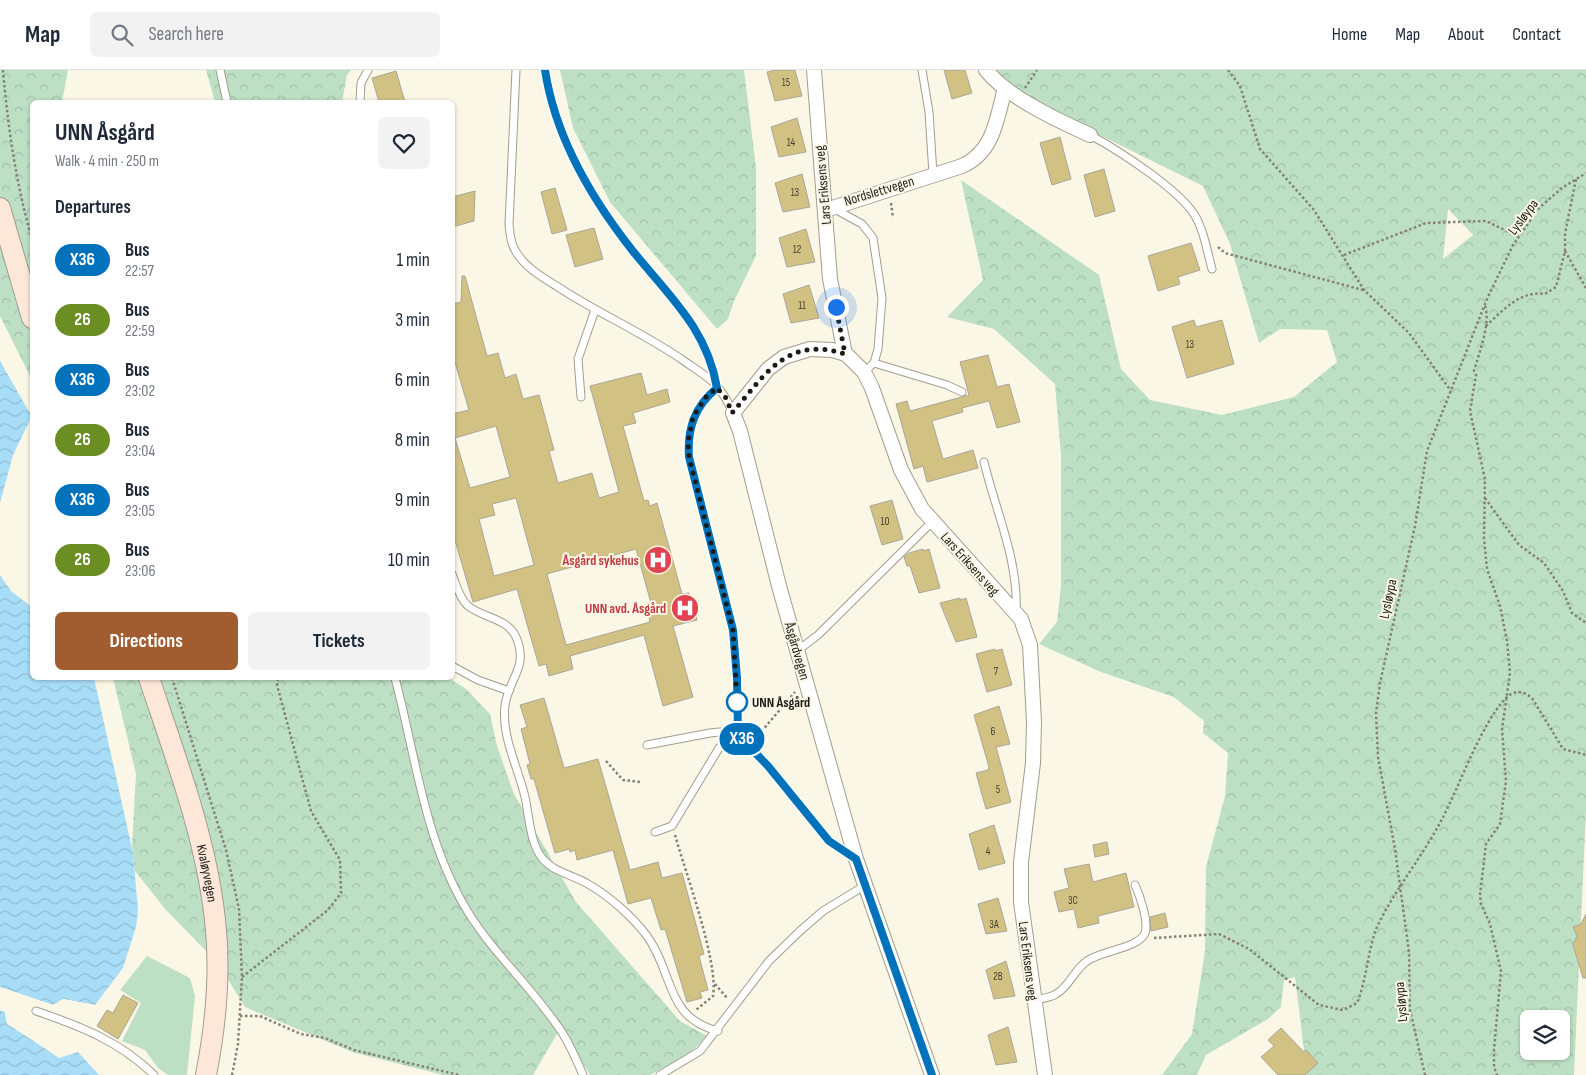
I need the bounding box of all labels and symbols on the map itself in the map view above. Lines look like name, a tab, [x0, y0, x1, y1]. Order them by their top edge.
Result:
house number: 15	[782, 76, 790, 89]
house number: 14	[787, 136, 796, 149]
street label: Lars Eriksens veg	[811, 144, 835, 225]
street label: Nordslettvegen	[842, 172, 916, 210]
house number: 13	[791, 186, 800, 199]
street label: Lysløypa	[1504, 196, 1542, 238]
house number: 12	[793, 243, 802, 256]
your location	[824, 295, 849, 320]
house number: 11	[798, 299, 806, 312]
house number: 13	[1186, 338, 1195, 351]
house number: 10	[881, 515, 889, 528]
street label: Lars Eriksens veg	[937, 529, 1003, 600]
hospital icon: Åsgård sykehus	[643, 545, 673, 575]
place label: Åsgård sykehus	[562, 552, 639, 569]
street label: Lysløypa	[1376, 578, 1400, 620]
hospital icon: UNN avd. Åsgård	[670, 593, 700, 623]
place label: UNN avd. Åsgård	[585, 600, 666, 617]
street label: Åsgårdvegen	[780, 619, 813, 682]
house number: 7	[994, 665, 999, 678]
marker: UNN Åsgård	[726, 691, 748, 713]
place label: UNN Åsgård	[752, 694, 810, 711]
line badge: X36	[713, 723, 771, 755]
house number: 6	[991, 725, 996, 738]
house number: 5	[996, 783, 1000, 796]
street label: Kvaløyvegen	[193, 843, 221, 903]
house number: 4	[986, 845, 991, 858]
house number: 3C	[1068, 894, 1078, 907]
house number: 3A	[989, 918, 999, 931]
street label: Lars Eriksens veg	[1015, 920, 1041, 1002]
house number: 2B	[993, 970, 1003, 983]
street label: Lysløypa	[1391, 981, 1411, 1023]

